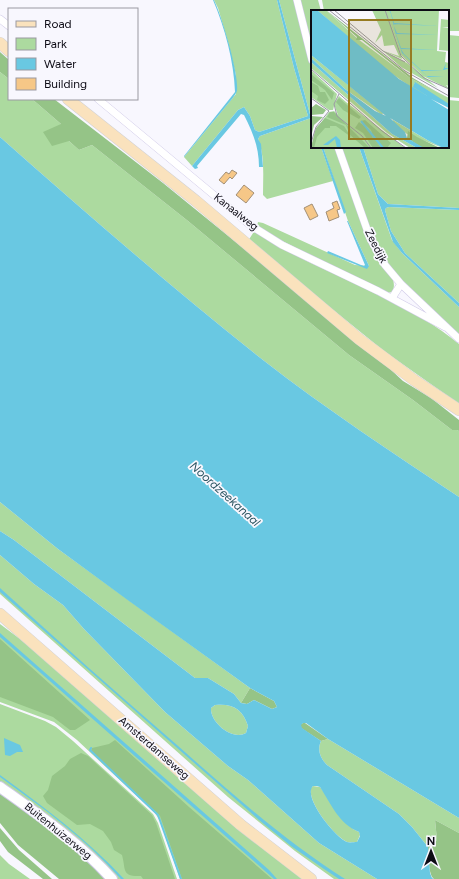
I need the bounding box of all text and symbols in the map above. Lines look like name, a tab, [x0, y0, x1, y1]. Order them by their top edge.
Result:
legend	[8, 8, 138, 100]
inset map	[311, 10, 449, 148]
text: Road	[44, 17, 72, 31]
text: Park	[44, 37, 67, 51]
text: Water	[44, 57, 76, 71]
text: Building	[44, 77, 87, 91]
street label: Kanaalweg	[211, 191, 261, 233]
street label: Zeedijk	[362, 227, 390, 266]
water label: Noordzeekanaal	[187, 459, 263, 529]
street label: Amsterdamseweg	[116, 714, 192, 782]
street label: Buitenhuizerweg	[22, 800, 94, 862]
north arrow	[411, 831, 451, 871]
text: N	[427, 835, 435, 848]

